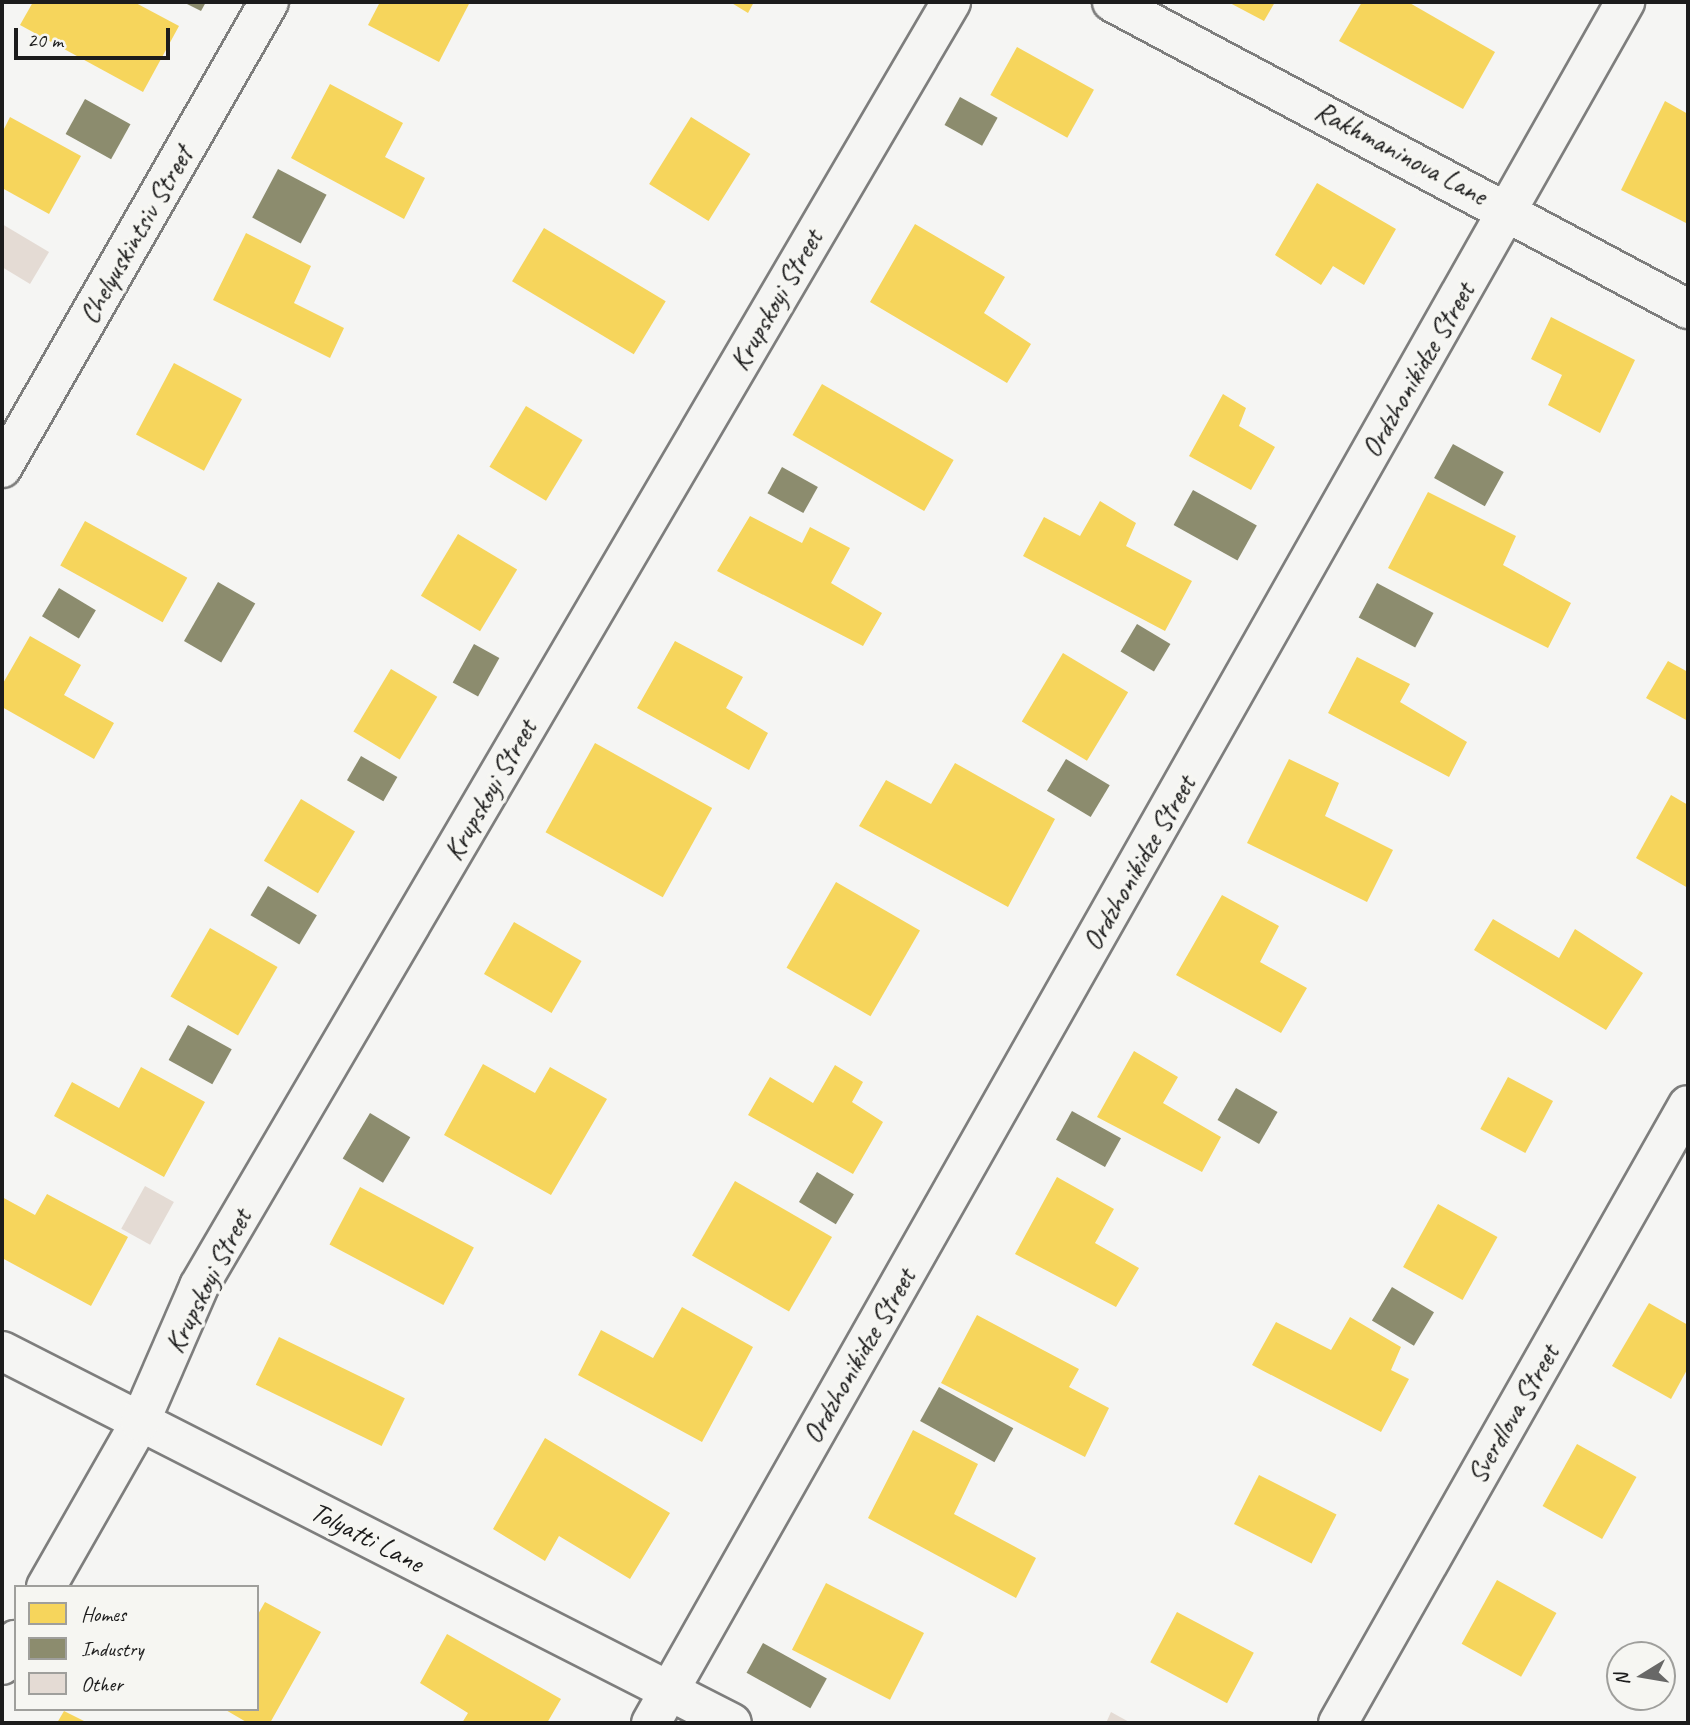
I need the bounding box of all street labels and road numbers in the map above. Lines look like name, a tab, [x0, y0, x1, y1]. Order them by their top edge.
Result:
street label: Rakhmaninova Lane	[1309, 93, 1493, 213]
street label: Chelyuskintsiv Street	[72, 141, 200, 329]
street label: Krupskoyi Street	[722, 224, 830, 376]
street label: Ordzhonikidze Street	[1354, 276, 1482, 464]
street label: Krupskoyi Street	[436, 714, 544, 866]
street label: Ordzhonikidze Street	[1075, 769, 1203, 957]
street label: Krupskoyi Street	[157, 1203, 259, 1359]
street label: Ordzhonikidze Street	[795, 1262, 923, 1450]
street label: Sverdlova Street	[1460, 1339, 1566, 1489]
street label: Tolyatti Lane	[305, 1494, 429, 1580]

